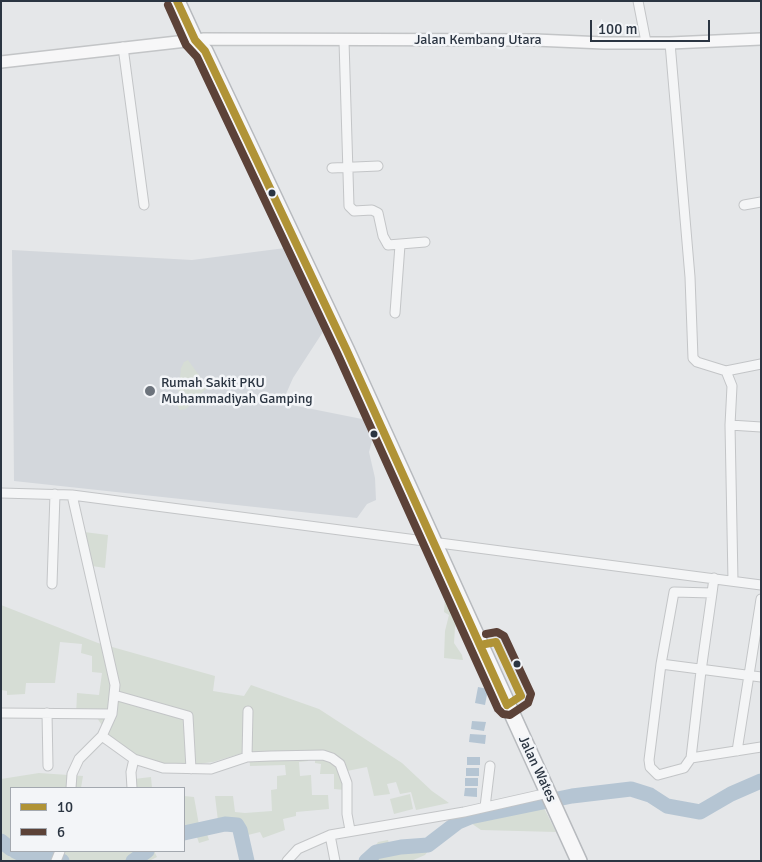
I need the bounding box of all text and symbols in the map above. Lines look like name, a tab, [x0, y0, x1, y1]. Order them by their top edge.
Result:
scale bar	[592, 10, 712, 42]
text: 100 m	[598, 20, 638, 38]
street label: Jalan Kembang Utara	[414, 32, 542, 48]
unlabelled marker	[267, 188, 277, 198]
place label: Rumah Sakit PKU Muhammadiyah Gamping	[161, 375, 313, 408]
marker: Rumah Sakit PKU Muhammadiyah Gamping	[143, 384, 157, 398]
unlabelled marker	[369, 429, 379, 439]
unlabelled marker	[512, 659, 522, 669]
street label: Jalan Wates	[514, 733, 560, 805]
legend	[10, 787, 185, 852]
text: 10	[57, 798, 73, 816]
text: 6	[57, 823, 65, 841]

